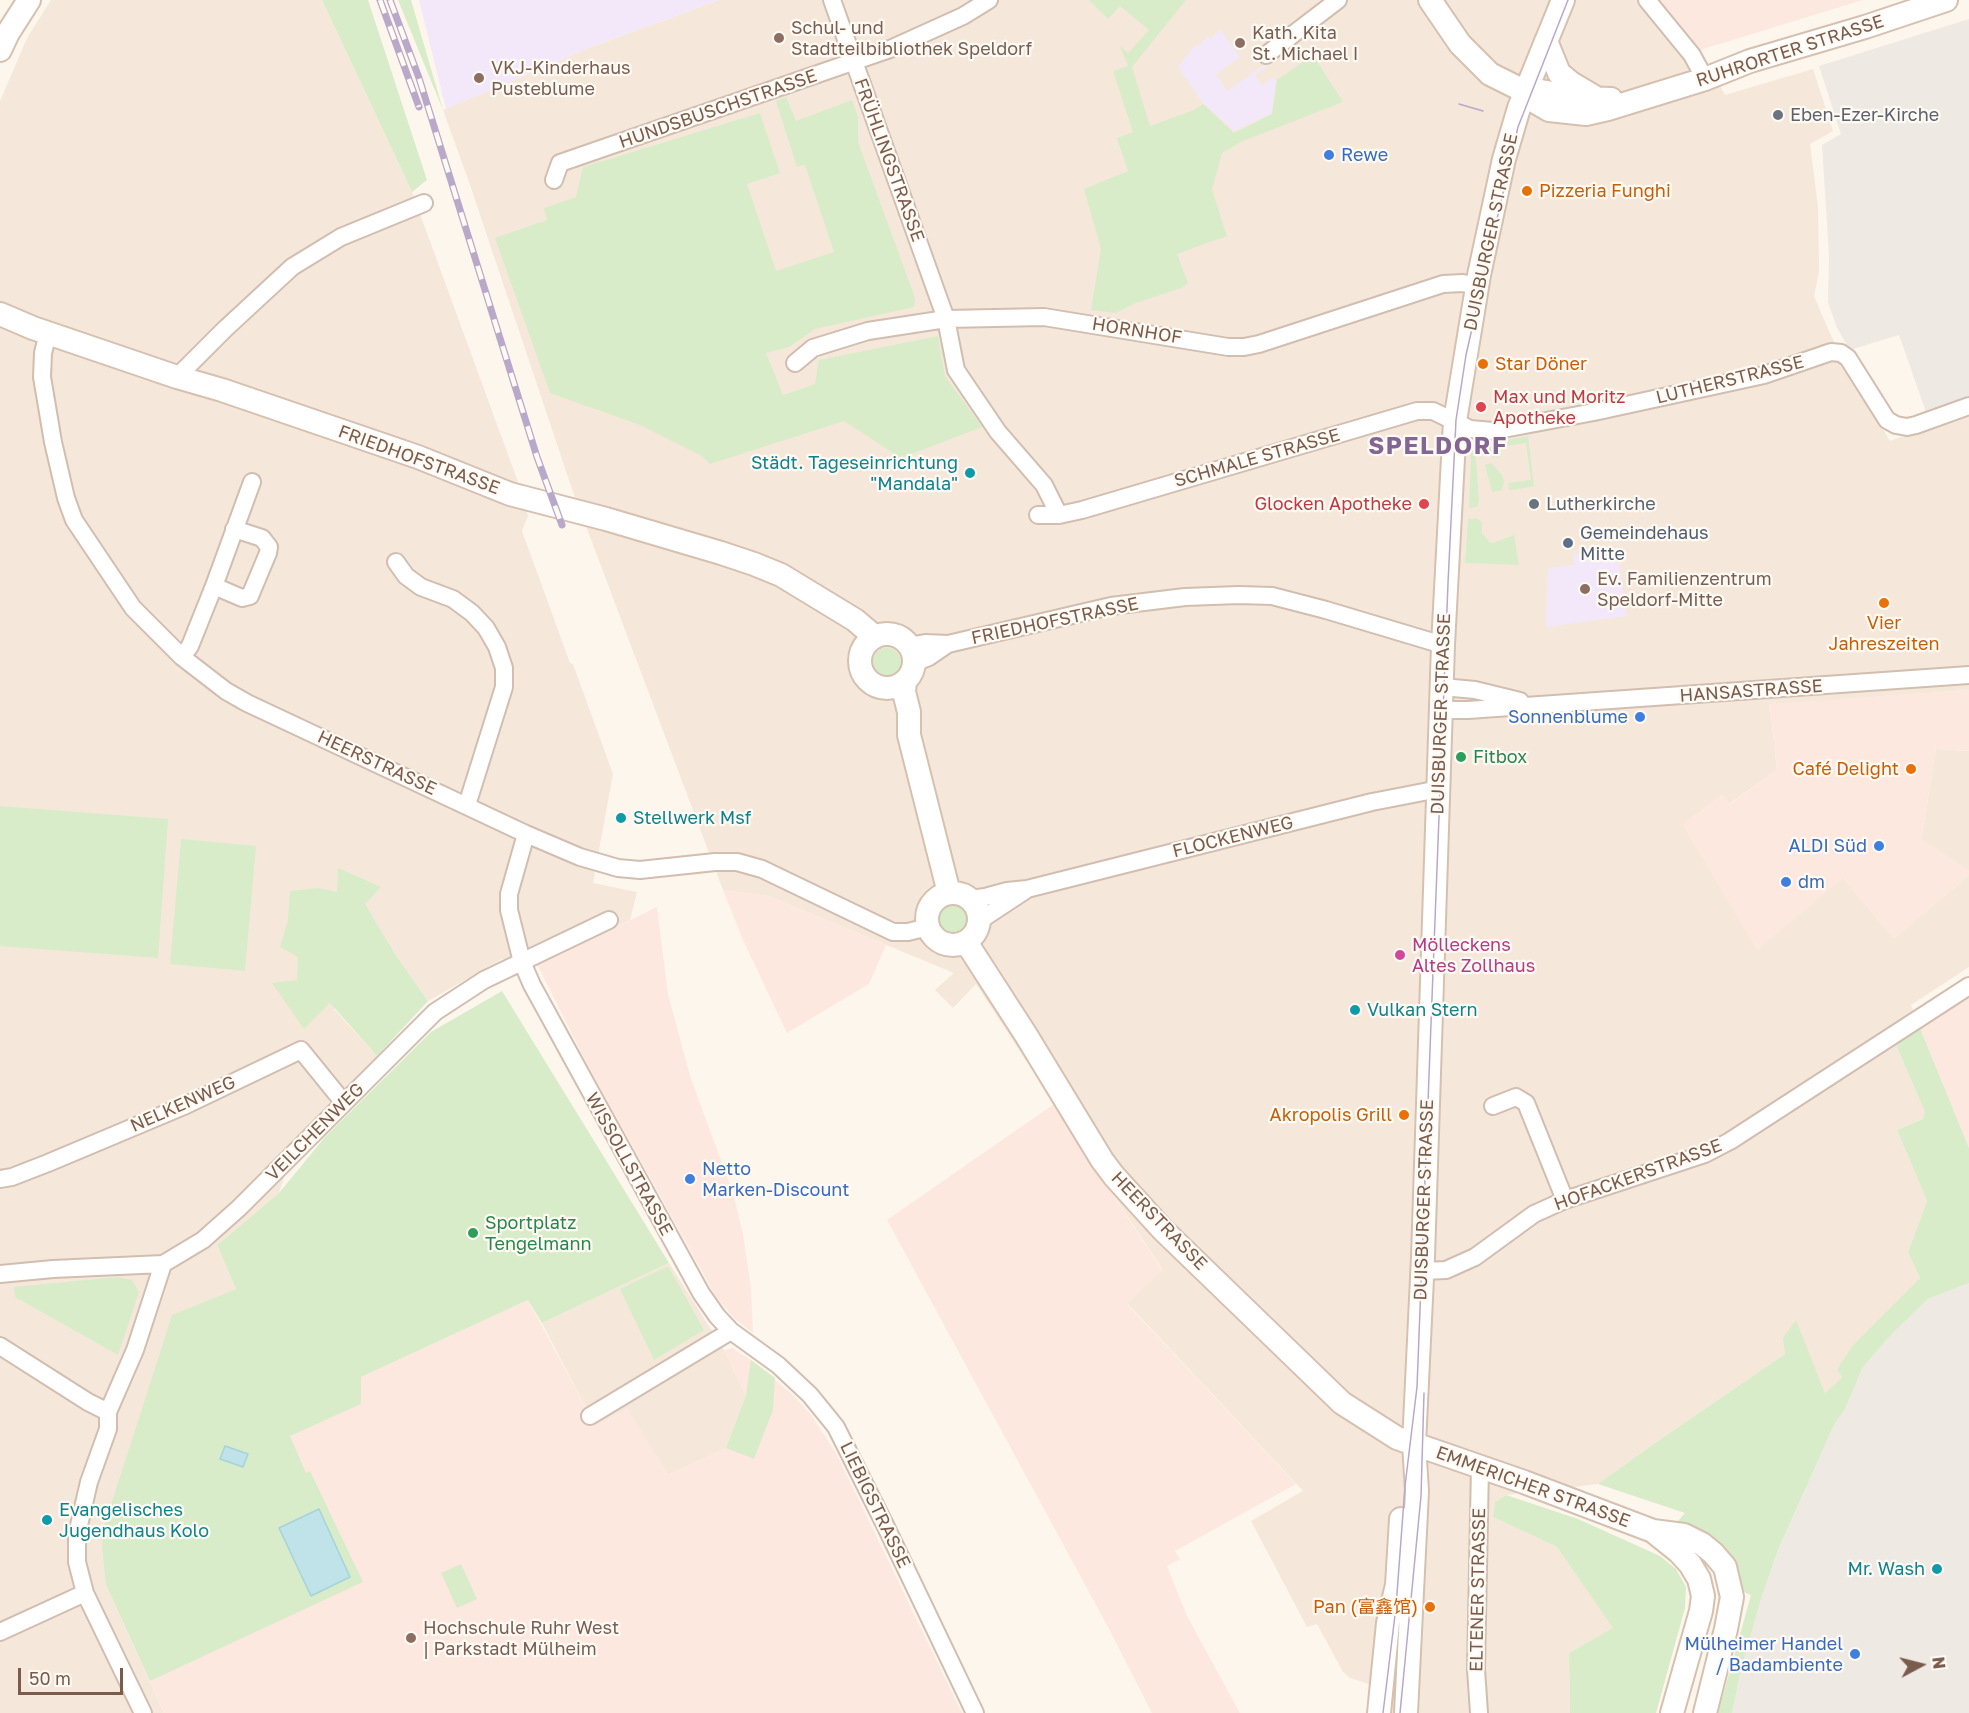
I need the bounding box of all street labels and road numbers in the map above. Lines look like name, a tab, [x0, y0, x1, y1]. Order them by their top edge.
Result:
street label: RUHRORTER STRASSE	[1693, 10, 1887, 92]
street label: HUNDSBUSCHSTRASSE	[616, 65, 820, 153]
street label: FRÜHLINGSTRASSE	[849, 75, 929, 245]
street label: DUISBURGER STRASSE	[1459, 131, 1523, 333]
street label: HORNHOF	[1091, 313, 1183, 349]
street label: LUTHERSTRASSE	[1654, 351, 1806, 409]
street label: FRIEDHOFSTRASSE	[335, 421, 503, 499]
street label: SCHMALE STRASSE	[1172, 424, 1342, 492]
street label: FRIEDHOFSTRASSE	[969, 593, 1141, 649]
street label: DUISBURGER STRASSE	[1427, 613, 1455, 815]
street label: HANSASTRASSE	[1679, 675, 1823, 707]
street label: HEERSTRASSE	[314, 726, 440, 800]
street label: FLOCKENWEG	[1170, 812, 1296, 862]
street label: NELKENWEG	[127, 1071, 239, 1137]
street label: VEILCHENWEG	[262, 1079, 368, 1185]
street label: WISSOLLSTRASSE	[581, 1089, 677, 1239]
street label: DUISBURGER STRASSE	[1410, 1099, 1438, 1301]
street label: HOFACKERSTRASSE	[1551, 1135, 1725, 1215]
street label: HEERSTRASSE	[1107, 1167, 1211, 1275]
street label: LIEBIGSTRASSE	[835, 1438, 915, 1572]
street label: EMMERICHER STRASSE	[1433, 1442, 1633, 1532]
street label: ELTENER STRASSE	[1466, 1508, 1490, 1672]

